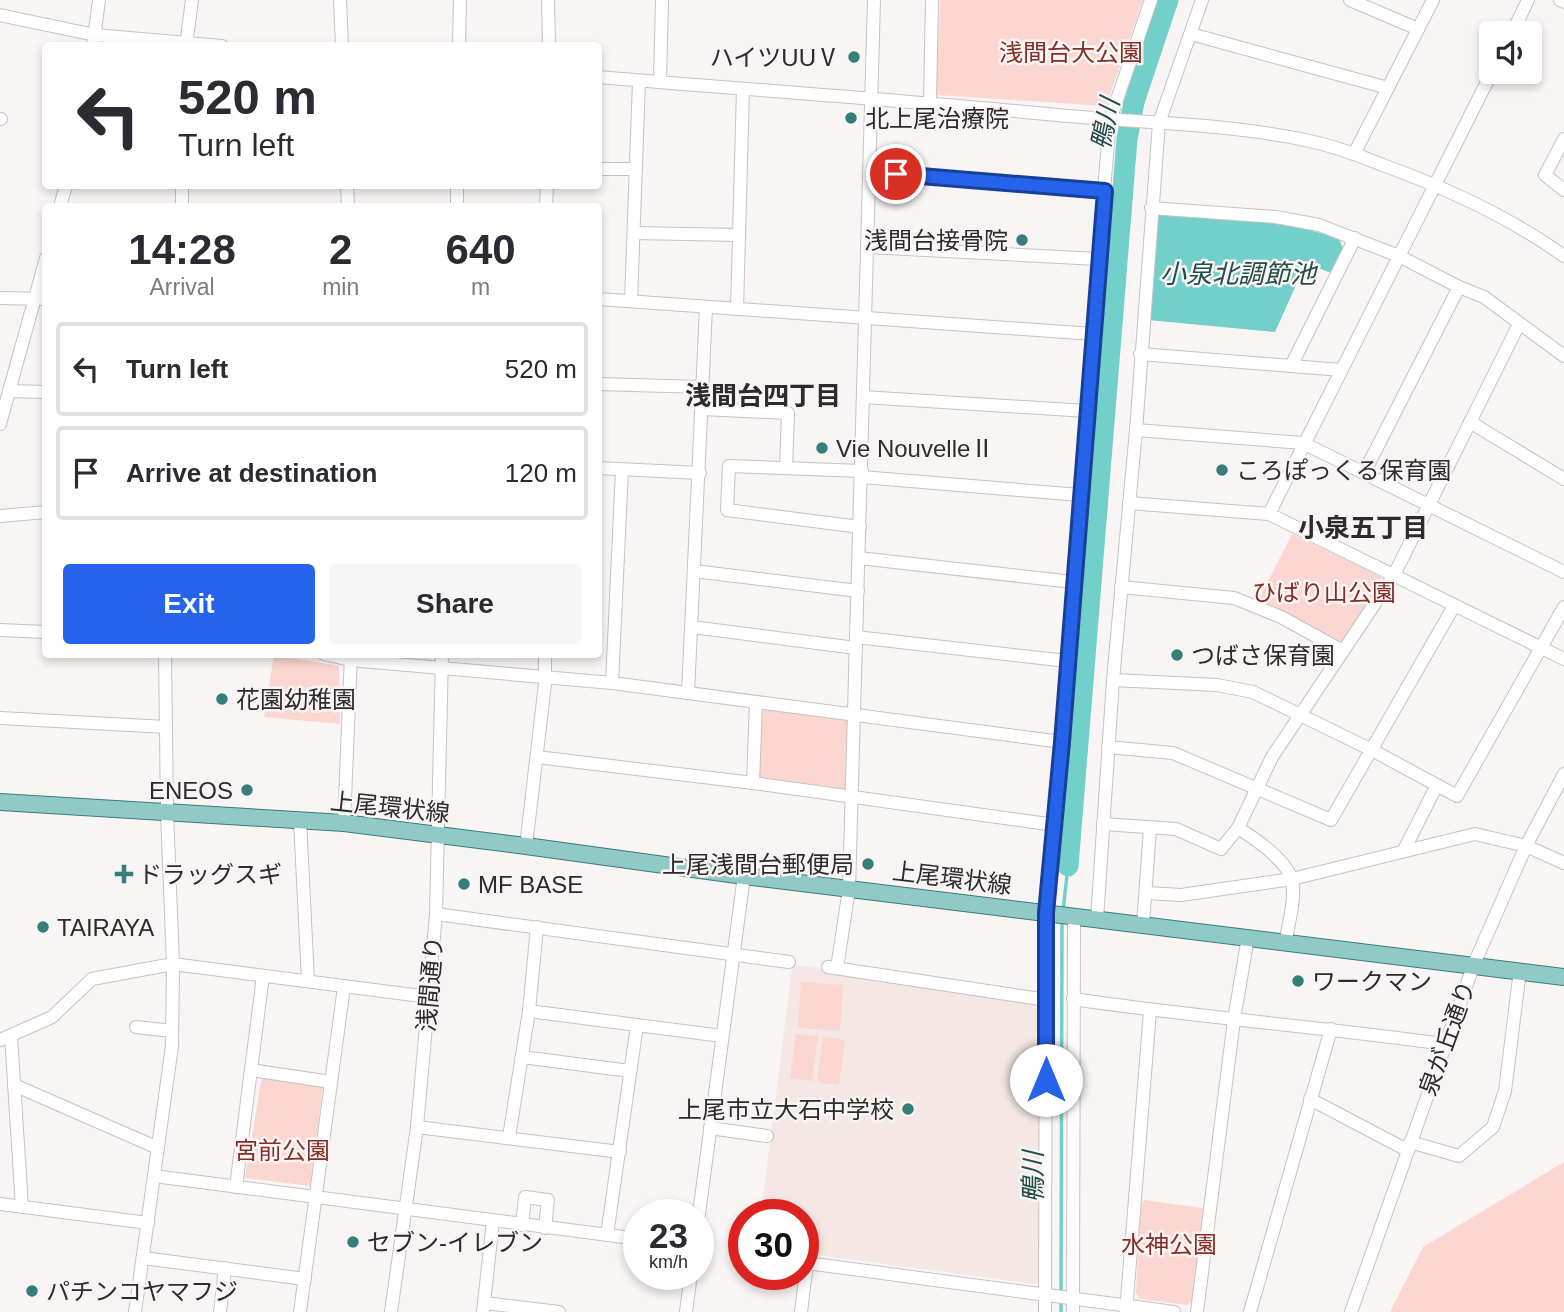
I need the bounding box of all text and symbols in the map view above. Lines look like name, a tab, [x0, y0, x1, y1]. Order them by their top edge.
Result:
map controls	[1479, 21, 1542, 84]
button: sound	[1479, 21, 1542, 84]
park label: 浅間台大公園	[999, 39, 1143, 66]
place label: ハイツUUⅤ	[710, 44, 840, 71]
marker: ハイツUUⅤ	[846, 49, 862, 65]
icon: left	[63, 70, 154, 161]
text: 520 m	[178, 70, 317, 124]
water label: 鴨川	[1085, 93, 1126, 153]
place label: 北上尾治療院	[865, 105, 1009, 132]
marker: 北上尾治療院	[843, 110, 859, 126]
text: Turn left	[178, 127, 294, 163]
pin	[866, 144, 926, 204]
icon: arrive	[877, 155, 915, 193]
text: 14:28	[128, 226, 236, 273]
text: 2	[329, 226, 352, 273]
text: 640	[446, 226, 516, 273]
place label: 浅間台接骨院	[864, 227, 1008, 254]
marker: 浅間台接骨院	[1014, 232, 1030, 248]
water label: 小泉北調節池	[1160, 259, 1319, 289]
text: Arrival	[149, 274, 215, 300]
text: min	[322, 274, 359, 300]
text: m	[471, 274, 490, 300]
icon: left	[67, 350, 105, 388]
text: Turn left	[126, 354, 228, 384]
text: 520 m	[505, 354, 577, 384]
district label: 浅間台四丁目	[685, 381, 841, 411]
place label: Vie NouvelleⅡ	[836, 435, 994, 462]
marker: Vie NouvelleⅡ	[814, 440, 830, 456]
icon: arrive	[67, 454, 105, 492]
place label: ころぽっくる保育園	[1236, 457, 1452, 484]
text: Arrive at destination	[126, 458, 377, 488]
text: 120 m	[505, 458, 577, 488]
marker: ころぽっくる保育園	[1214, 462, 1230, 478]
district label: 小泉五丁目	[1298, 513, 1428, 543]
button: Exit	[63, 564, 315, 644]
button: Share	[329, 564, 581, 644]
park label: ひばり山公園	[1252, 579, 1396, 606]
place label: つばさ保育園	[1191, 642, 1335, 669]
marker: つばさ保育園	[1169, 647, 1185, 663]
place label: 花園幼稚園	[236, 686, 356, 713]
marker: 花園幼稚園	[214, 691, 230, 707]
place label: ENEOS	[149, 777, 233, 804]
marker: ENEOS	[239, 782, 255, 798]
street label: 上尾環状線	[329, 787, 451, 827]
place label: 上尾浅間台郵便局	[662, 851, 854, 878]
marker: 上尾浅間台郵便局	[860, 856, 876, 872]
street label: 上尾環状線	[891, 857, 1013, 899]
place label: ドラッグスギ	[138, 861, 282, 888]
marker: ドラッグスギ	[116, 866, 132, 882]
place label: MF BASE	[478, 871, 583, 898]
marker: MF BASE	[456, 876, 472, 892]
place label: TAIRAYA	[57, 914, 154, 941]
marker: TAIRAYA	[35, 919, 51, 935]
street label: 浅間通り	[412, 935, 448, 1033]
place label: ワークマン	[1312, 968, 1432, 995]
marker: ワークマン	[1290, 973, 1306, 989]
street label: 泉が丘通り	[1414, 977, 1480, 1099]
position arrow	[1009, 1043, 1083, 1117]
place label: 上尾市立大石中学校	[678, 1096, 894, 1123]
marker: 上尾市立大石中学校	[900, 1101, 916, 1117]
park label: 宮前公園	[234, 1137, 330, 1164]
water label: 鴨川	[1018, 1148, 1048, 1203]
speed limit sign: 30	[728, 1199, 819, 1290]
text: 23	[649, 1216, 688, 1255]
place label: セブン-イレブン	[367, 1229, 543, 1256]
park label: 水神公園	[1121, 1231, 1217, 1258]
marker: セブン-イレブン	[345, 1234, 361, 1250]
text: km/h	[649, 1252, 688, 1272]
place label: パチンコヤマフジ	[46, 1278, 238, 1305]
marker: パチンコヤマフジ	[24, 1283, 40, 1299]

